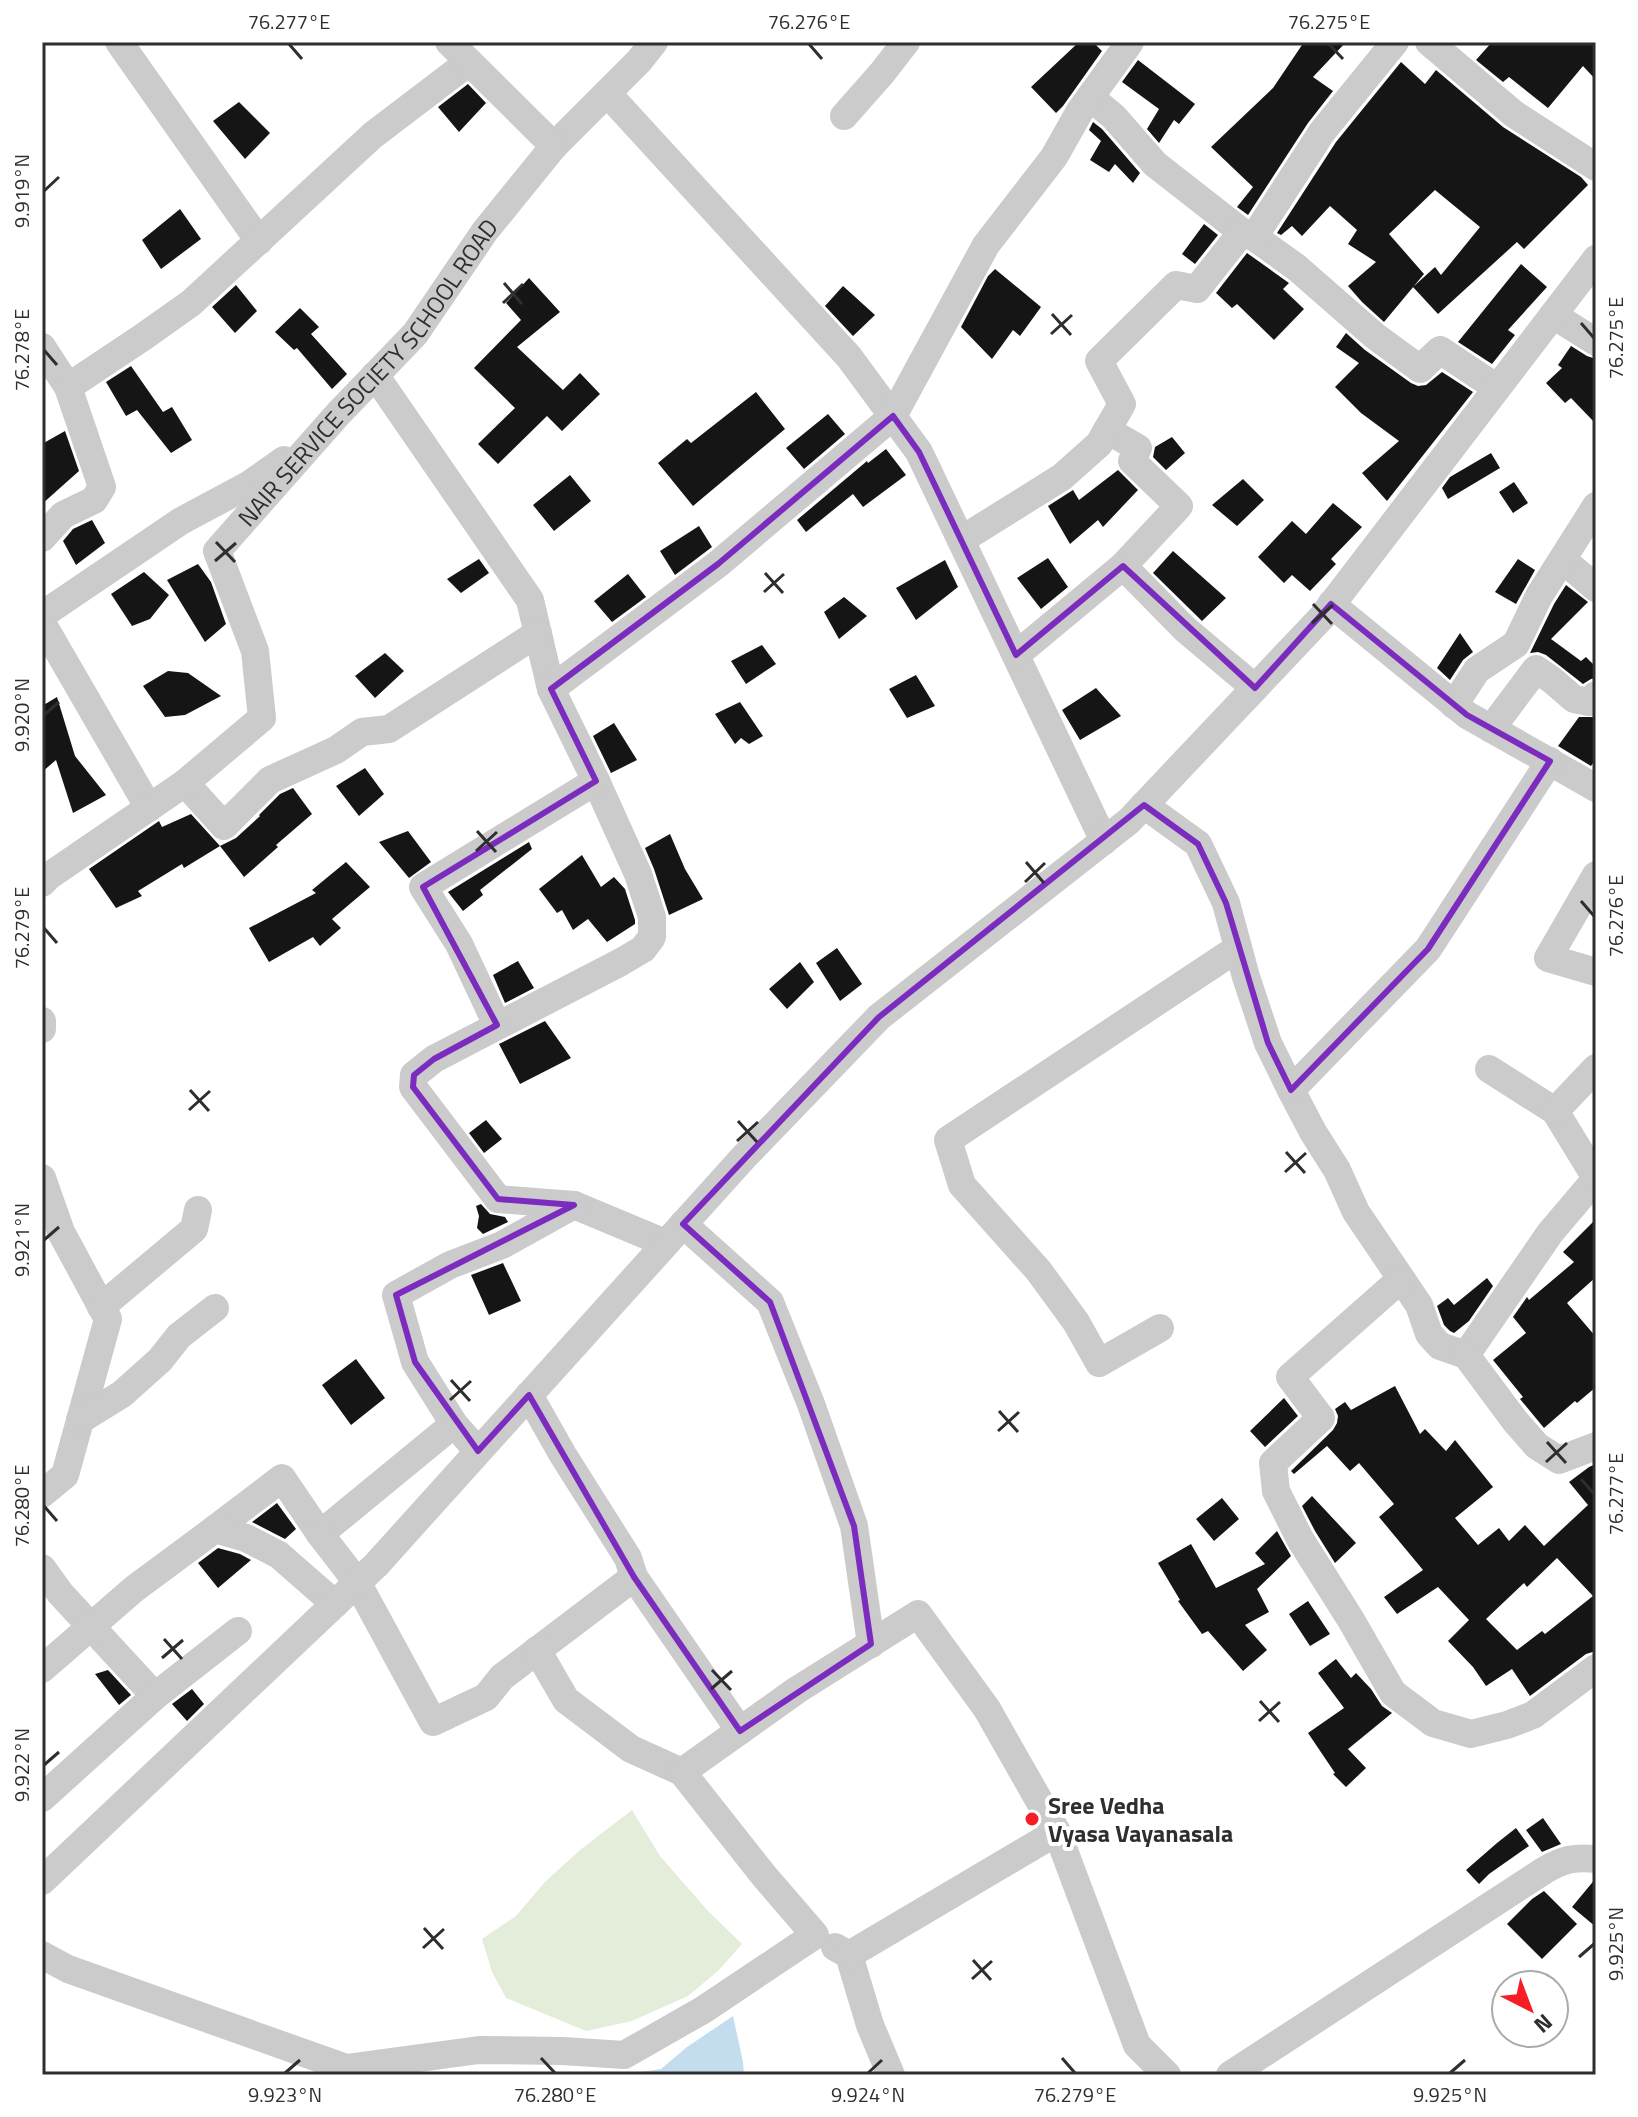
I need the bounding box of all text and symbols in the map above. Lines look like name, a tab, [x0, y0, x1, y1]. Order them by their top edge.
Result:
text: 76.277°E	[248, 6, 330, 37]
text: 76.276°E	[768, 6, 850, 37]
text: 76.275°E	[1288, 6, 1370, 37]
text: 9.919°N	[6, 154, 37, 228]
street label: NAIR SERVICE SOCIETY SCHOOL ROAD	[229, 211, 506, 534]
text: 76.275°E	[1600, 297, 1631, 379]
text: 76.278°E	[6, 309, 37, 391]
text: 9.920°N	[6, 678, 37, 752]
text: 76.276°E	[1600, 875, 1631, 957]
text: 76.279°E	[6, 887, 37, 969]
text: 9.921°N	[6, 1203, 37, 1277]
text: 76.277°E	[1600, 1453, 1631, 1535]
text: 76.280°E	[6, 1465, 37, 1547]
text: 9.922°N	[6, 1728, 37, 1802]
place label: Sree Vedha Vyasa Vayanasala	[1048, 1787, 1233, 1851]
marker: Sree Vedha Vyasa Vayanasala	[1023, 1810, 1041, 1828]
text: 9.925°N	[1600, 1907, 1631, 1981]
north arrow	[1490, 1969, 1570, 2049]
text: N	[1526, 2006, 1560, 2042]
text: 9.923°N	[248, 2079, 322, 2110]
text: 76.280°E	[514, 2079, 596, 2110]
text: 9.924°N	[831, 2079, 905, 2110]
text: 76.279°E	[1034, 2079, 1116, 2110]
text: 9.925°N	[1413, 2079, 1487, 2110]

